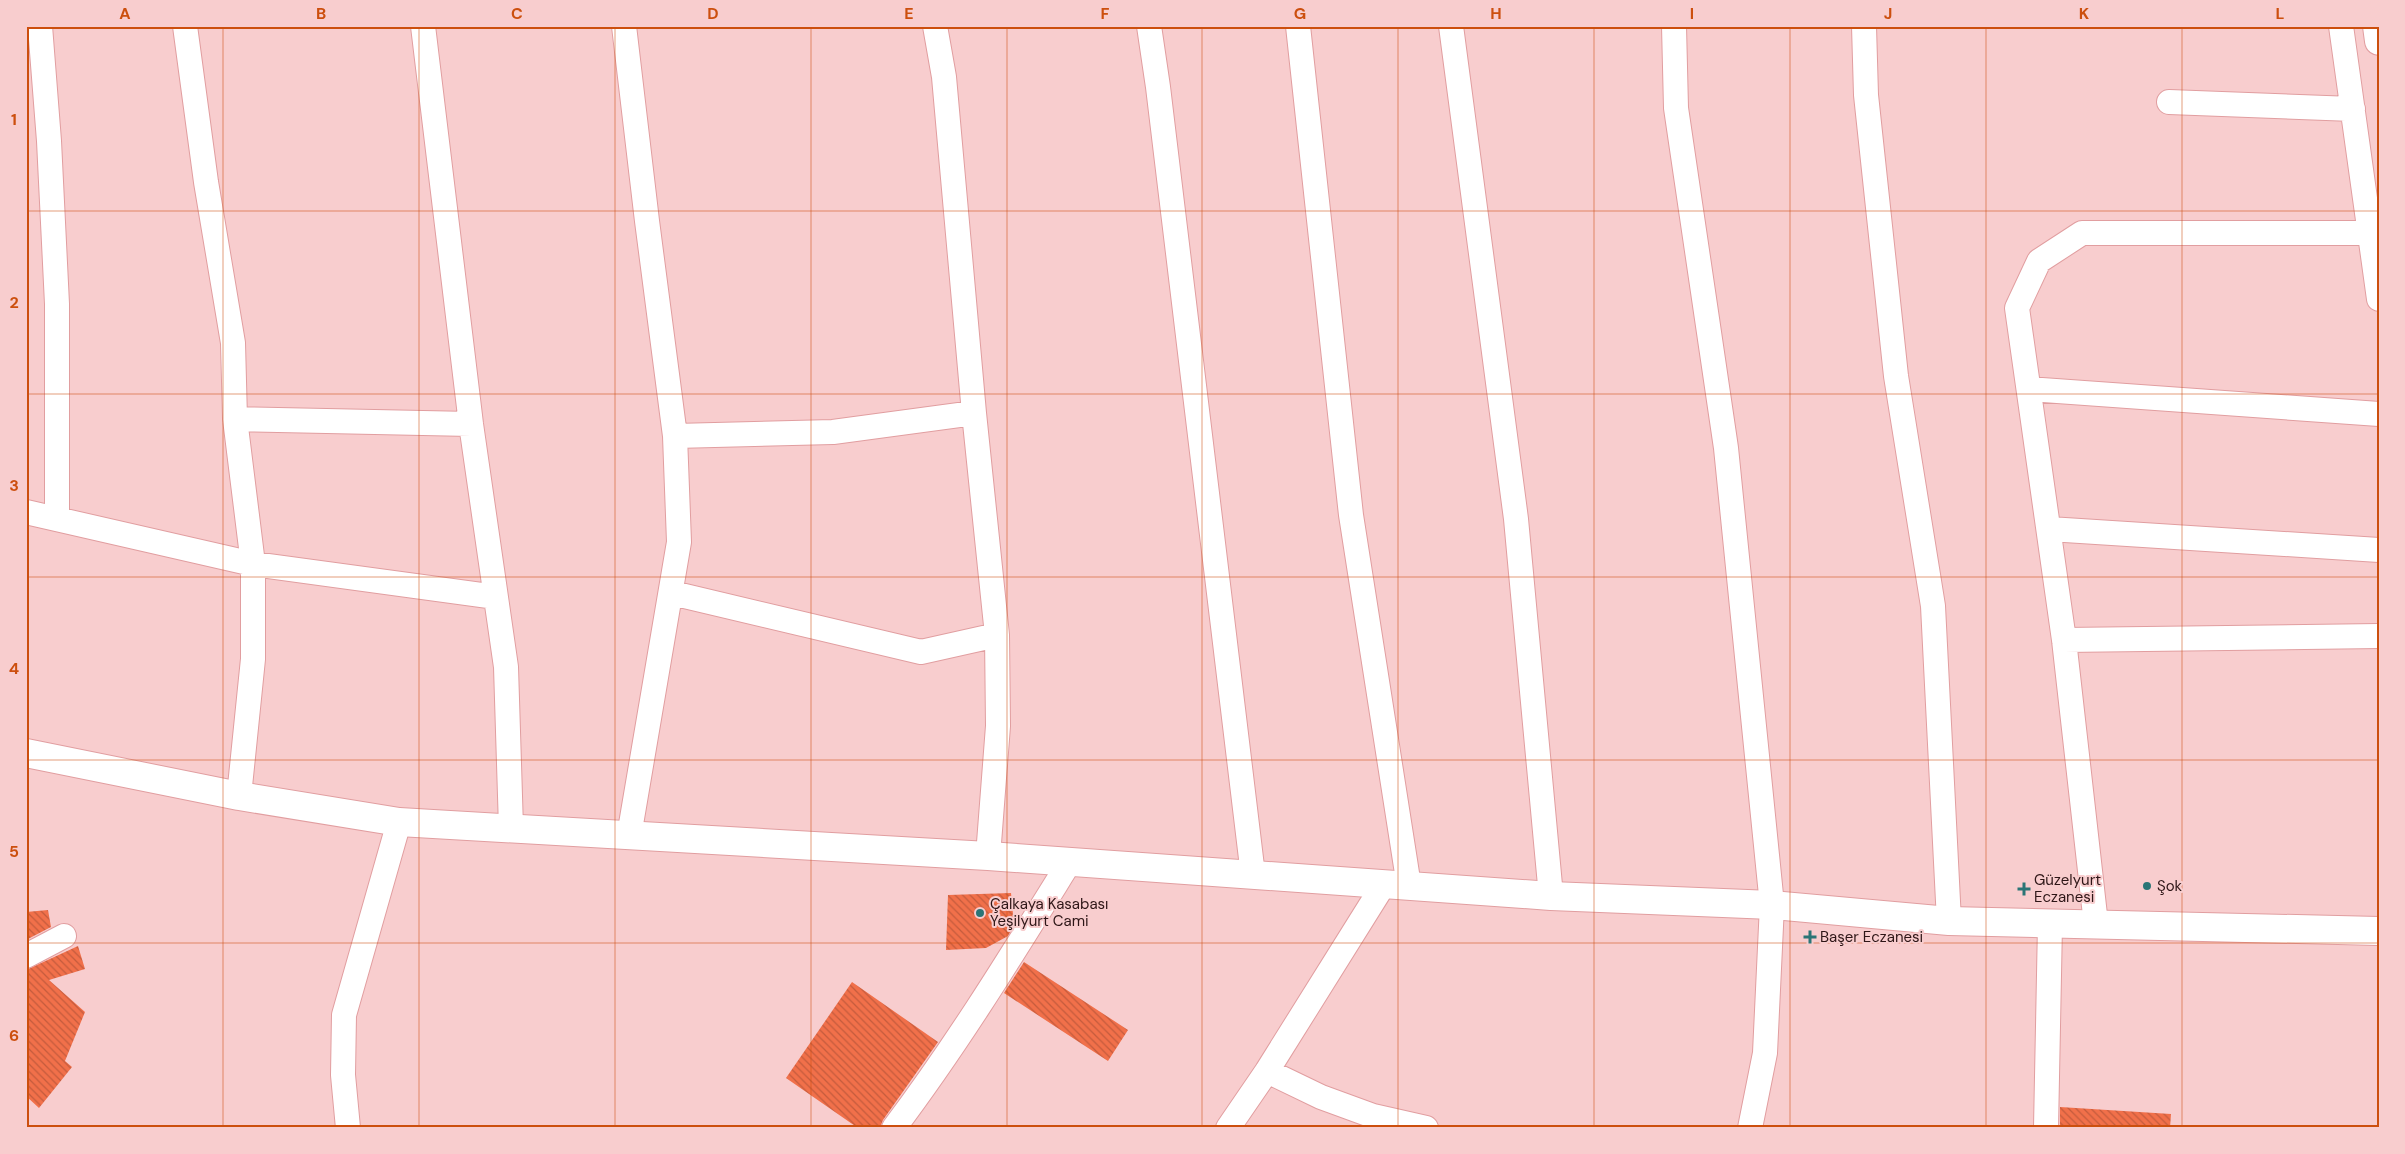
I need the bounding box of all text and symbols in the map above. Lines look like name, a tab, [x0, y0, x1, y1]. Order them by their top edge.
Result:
text: A	[119, 3, 131, 24]
text: B	[316, 3, 326, 24]
text: C	[511, 3, 523, 24]
text: D	[707, 3, 719, 24]
text: E	[904, 3, 914, 24]
text: F	[1101, 3, 1110, 24]
text: G	[1294, 3, 1306, 24]
text: H	[1490, 3, 1502, 24]
text: I	[1690, 3, 1694, 24]
text: J	[1884, 3, 1892, 24]
text: K	[2079, 3, 2090, 24]
text: L	[2276, 3, 2285, 24]
text: 1	[11, 109, 17, 130]
text: 2	[9, 292, 19, 313]
text: 3	[9, 475, 19, 496]
text: 4	[9, 658, 19, 679]
text: 5	[9, 841, 19, 862]
place label: Güzelyurt Eczanesi	[2034, 870, 2101, 907]
place label: Şok	[2157, 876, 2183, 896]
marker: Şok	[2141, 880, 2153, 892]
marker: Güzelyurt Eczanesi	[2018, 883, 2030, 895]
place label: Çalkaya Kasabası Yeşilyurt Cami	[990, 894, 1108, 931]
marker: Çalkaya Kasabası Yeşilyurt Cami	[974, 907, 986, 919]
place label: Başer Eczanesi	[1820, 927, 1923, 947]
marker: Başer Eczanesi	[1804, 931, 1816, 943]
text: 6	[9, 1025, 19, 1046]

